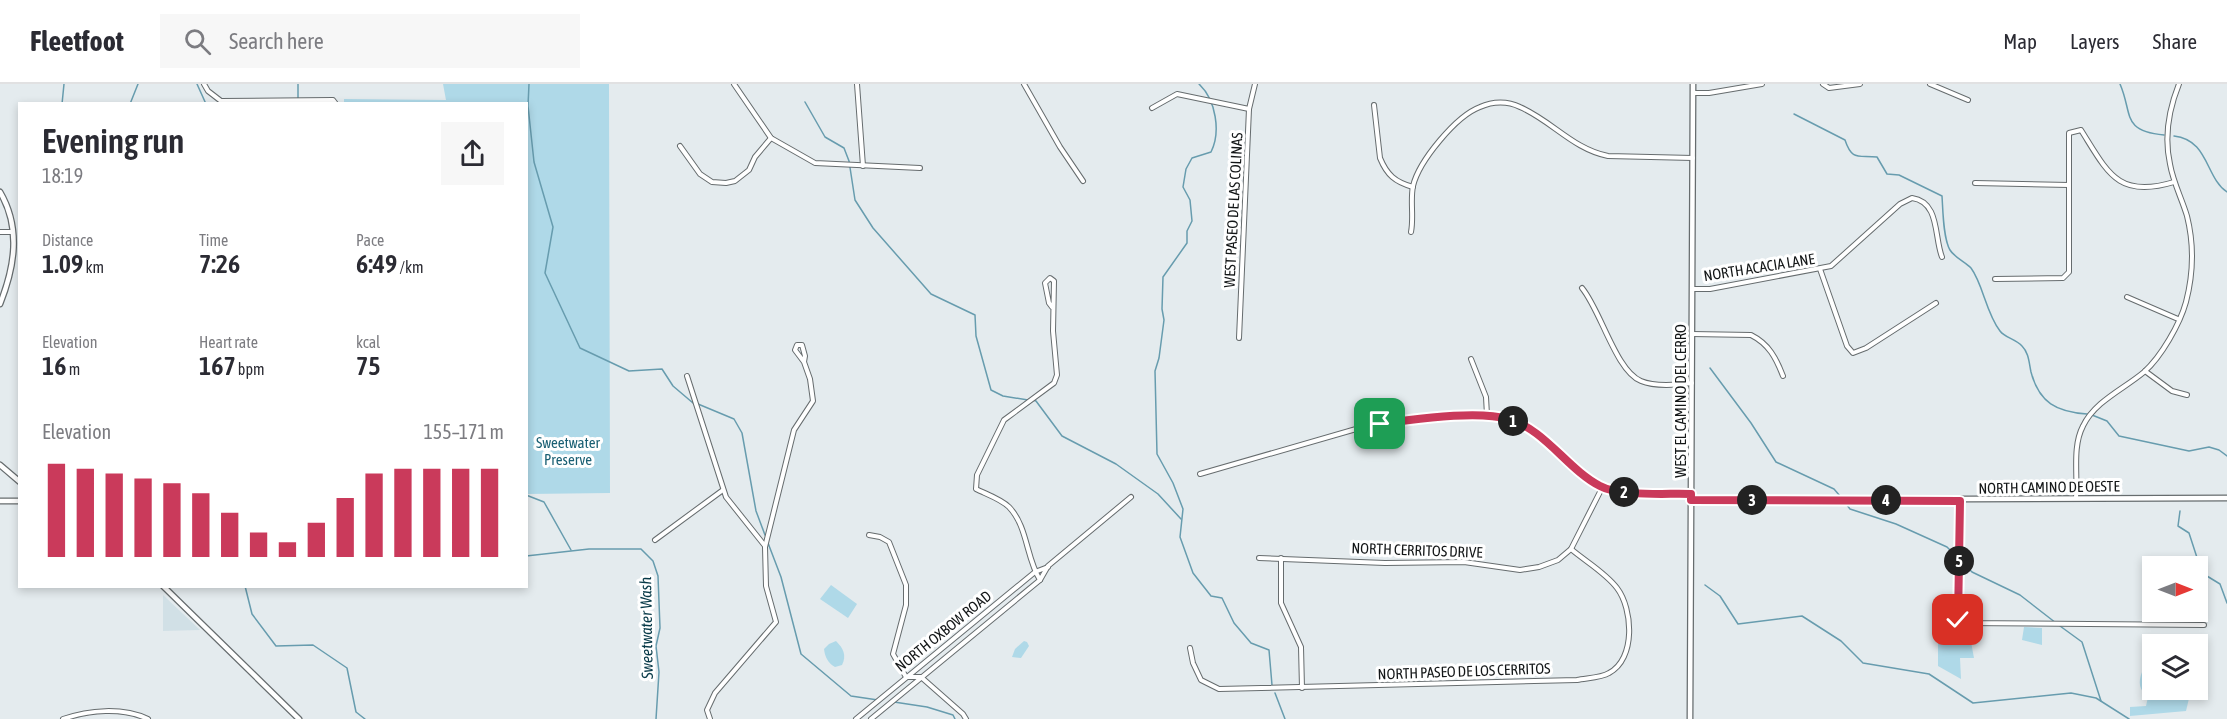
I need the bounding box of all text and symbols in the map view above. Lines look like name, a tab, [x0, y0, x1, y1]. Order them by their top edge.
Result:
search box	[160, 14, 580, 68]
text: Fleetfoot	[30, 25, 124, 57]
icon: search	[181, 25, 214, 58]
text: Search here	[229, 28, 324, 54]
text: Map	[2003, 29, 2037, 53]
text: Layers	[2070, 29, 2120, 53]
text: Share	[2153, 29, 2197, 53]
text: Evening run	[42, 122, 184, 160]
button: share	[441, 122, 504, 185]
street label: WEST PASEO DE LAS COLINAS	[1220, 132, 1246, 288]
text: 18:19	[42, 164, 83, 187]
text: Distance	[42, 231, 93, 249]
text: Time	[199, 231, 228, 249]
text: Pace	[356, 231, 384, 249]
text: 1.09	[42, 249, 83, 279]
text: 7:26	[199, 249, 240, 279]
text: 6:49	[356, 249, 397, 279]
street label: NORTH ACACIA LANE	[1702, 250, 1816, 284]
text: km	[83, 258, 104, 276]
text: /km	[397, 258, 423, 276]
street label: WEST EL CAMINO DEL CERRO	[1672, 324, 1689, 478]
text: Elevation	[42, 333, 97, 351]
text: Heart rate	[199, 333, 258, 351]
text: kcal	[356, 333, 380, 351]
text: 16	[42, 351, 66, 381]
text: 167	[199, 351, 236, 381]
text: 75	[356, 351, 380, 381]
text: m	[66, 360, 80, 378]
text: bpm	[236, 360, 265, 378]
pin	[1354, 398, 1405, 449]
pin: 1	[1498, 406, 1528, 436]
icon: arrive	[1363, 407, 1396, 440]
text: 1	[1509, 412, 1517, 430]
text: Elevation	[42, 420, 111, 443]
text: 155–171 m	[423, 420, 504, 443]
park label: Sweetwater Preserve	[536, 434, 601, 468]
pin: 2	[1609, 477, 1639, 507]
street label: NORTH CAMINO DE OESTE	[1978, 477, 2120, 497]
text: 2	[1620, 483, 1628, 501]
pin: 3	[1737, 485, 1767, 515]
pin: 4	[1871, 485, 1901, 515]
text: 3	[1748, 491, 1756, 509]
text: 4	[1882, 491, 1890, 509]
street label: NORTH CERRITOS DRIVE	[1351, 539, 1484, 561]
pin: 5	[1944, 546, 1974, 576]
text: 5	[1955, 552, 1963, 570]
north arrow	[2142, 556, 2208, 622]
map controls	[2142, 556, 2208, 700]
water label: Sweetwater Wash	[636, 577, 656, 680]
street label: NORTH OXBOW ROAD	[892, 587, 994, 675]
pin	[1932, 594, 1983, 645]
icon: check	[1941, 603, 1974, 636]
button: layers	[2142, 634, 2208, 700]
street label: NORTH PASEO DE LOS CERRITOS	[1377, 659, 1551, 683]

